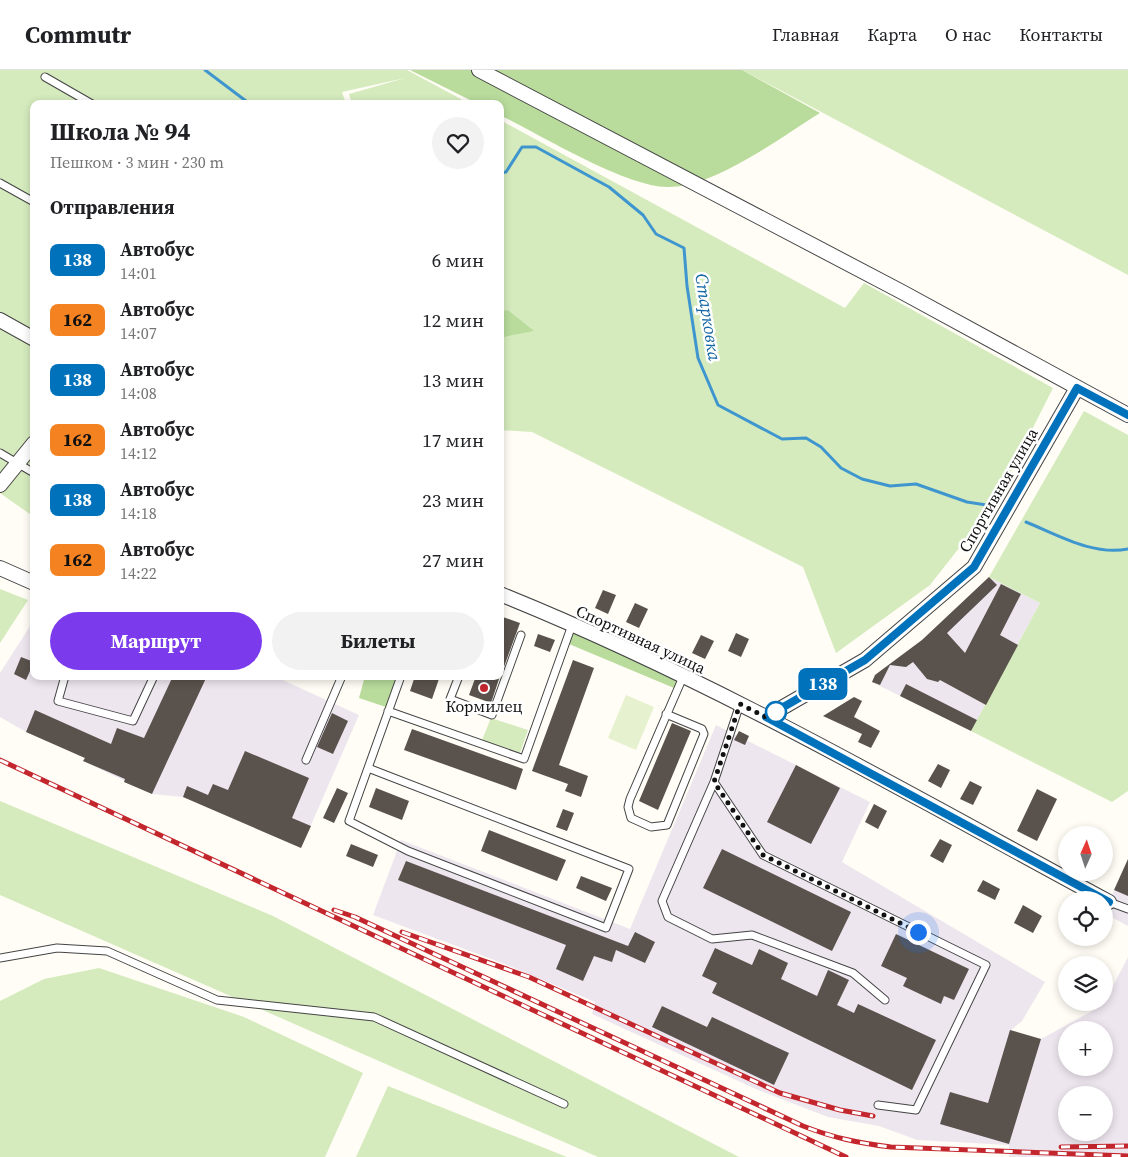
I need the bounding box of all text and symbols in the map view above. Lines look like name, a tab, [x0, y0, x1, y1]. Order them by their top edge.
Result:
text: Commutr	[25, 18, 131, 51]
text: Главная	[772, 22, 839, 47]
text: Карта	[867, 22, 917, 47]
text: О нас	[945, 22, 991, 47]
text: Контакты	[1019, 22, 1103, 47]
text: Школа № 94	[50, 115, 190, 148]
button: heart	[432, 117, 484, 169]
text: Пешком · 3 мин · 230 m	[50, 151, 224, 173]
text: Отправления	[50, 194, 175, 220]
text: Автобус	[120, 236, 195, 262]
text: 138	[63, 247, 92, 272]
text: 6 мин	[432, 247, 484, 273]
text: 14:01	[120, 262, 157, 284]
water label: Старковка	[689, 271, 728, 363]
text: Автобус	[120, 296, 195, 322]
text: 162	[63, 307, 92, 332]
text: 12 мин	[422, 307, 484, 333]
text: 14:07	[120, 322, 157, 344]
text: Автобус	[120, 356, 195, 382]
text: 138	[63, 367, 92, 392]
text: 13 мин	[422, 367, 484, 393]
text: 14:08	[120, 382, 157, 404]
text: Автобус	[120, 416, 195, 442]
street label: Спортивная улица	[953, 423, 1043, 556]
text: 162	[63, 427, 92, 452]
text: 17 мин	[422, 427, 484, 453]
text: 14:12	[120, 442, 157, 464]
text: Автобус	[120, 476, 195, 502]
text: 138	[63, 487, 92, 512]
text: 23 мин	[422, 487, 484, 513]
text: 14:18	[120, 502, 157, 524]
text: Автобус	[120, 536, 195, 562]
text: 162	[63, 547, 92, 572]
text: 27 мин	[422, 547, 484, 573]
text: 14:22	[120, 562, 157, 584]
street label: Спортивная улица	[573, 599, 710, 679]
button: Маршрут	[50, 612, 262, 670]
button: Билеты	[272, 612, 484, 670]
line badge: 138	[794, 668, 852, 700]
text: 138	[808, 671, 838, 696]
marker: Кормилец	[478, 682, 490, 694]
place label: Кормилец	[445, 695, 523, 717]
unlabelled marker	[765, 701, 787, 723]
north arrow	[1058, 826, 1112, 881]
map controls	[1058, 826, 1113, 1141]
button: locate	[1058, 891, 1113, 946]
your location	[906, 920, 931, 945]
button: layers	[1058, 956, 1113, 1011]
button: +	[1058, 1021, 1113, 1076]
button: −	[1058, 1086, 1113, 1141]

